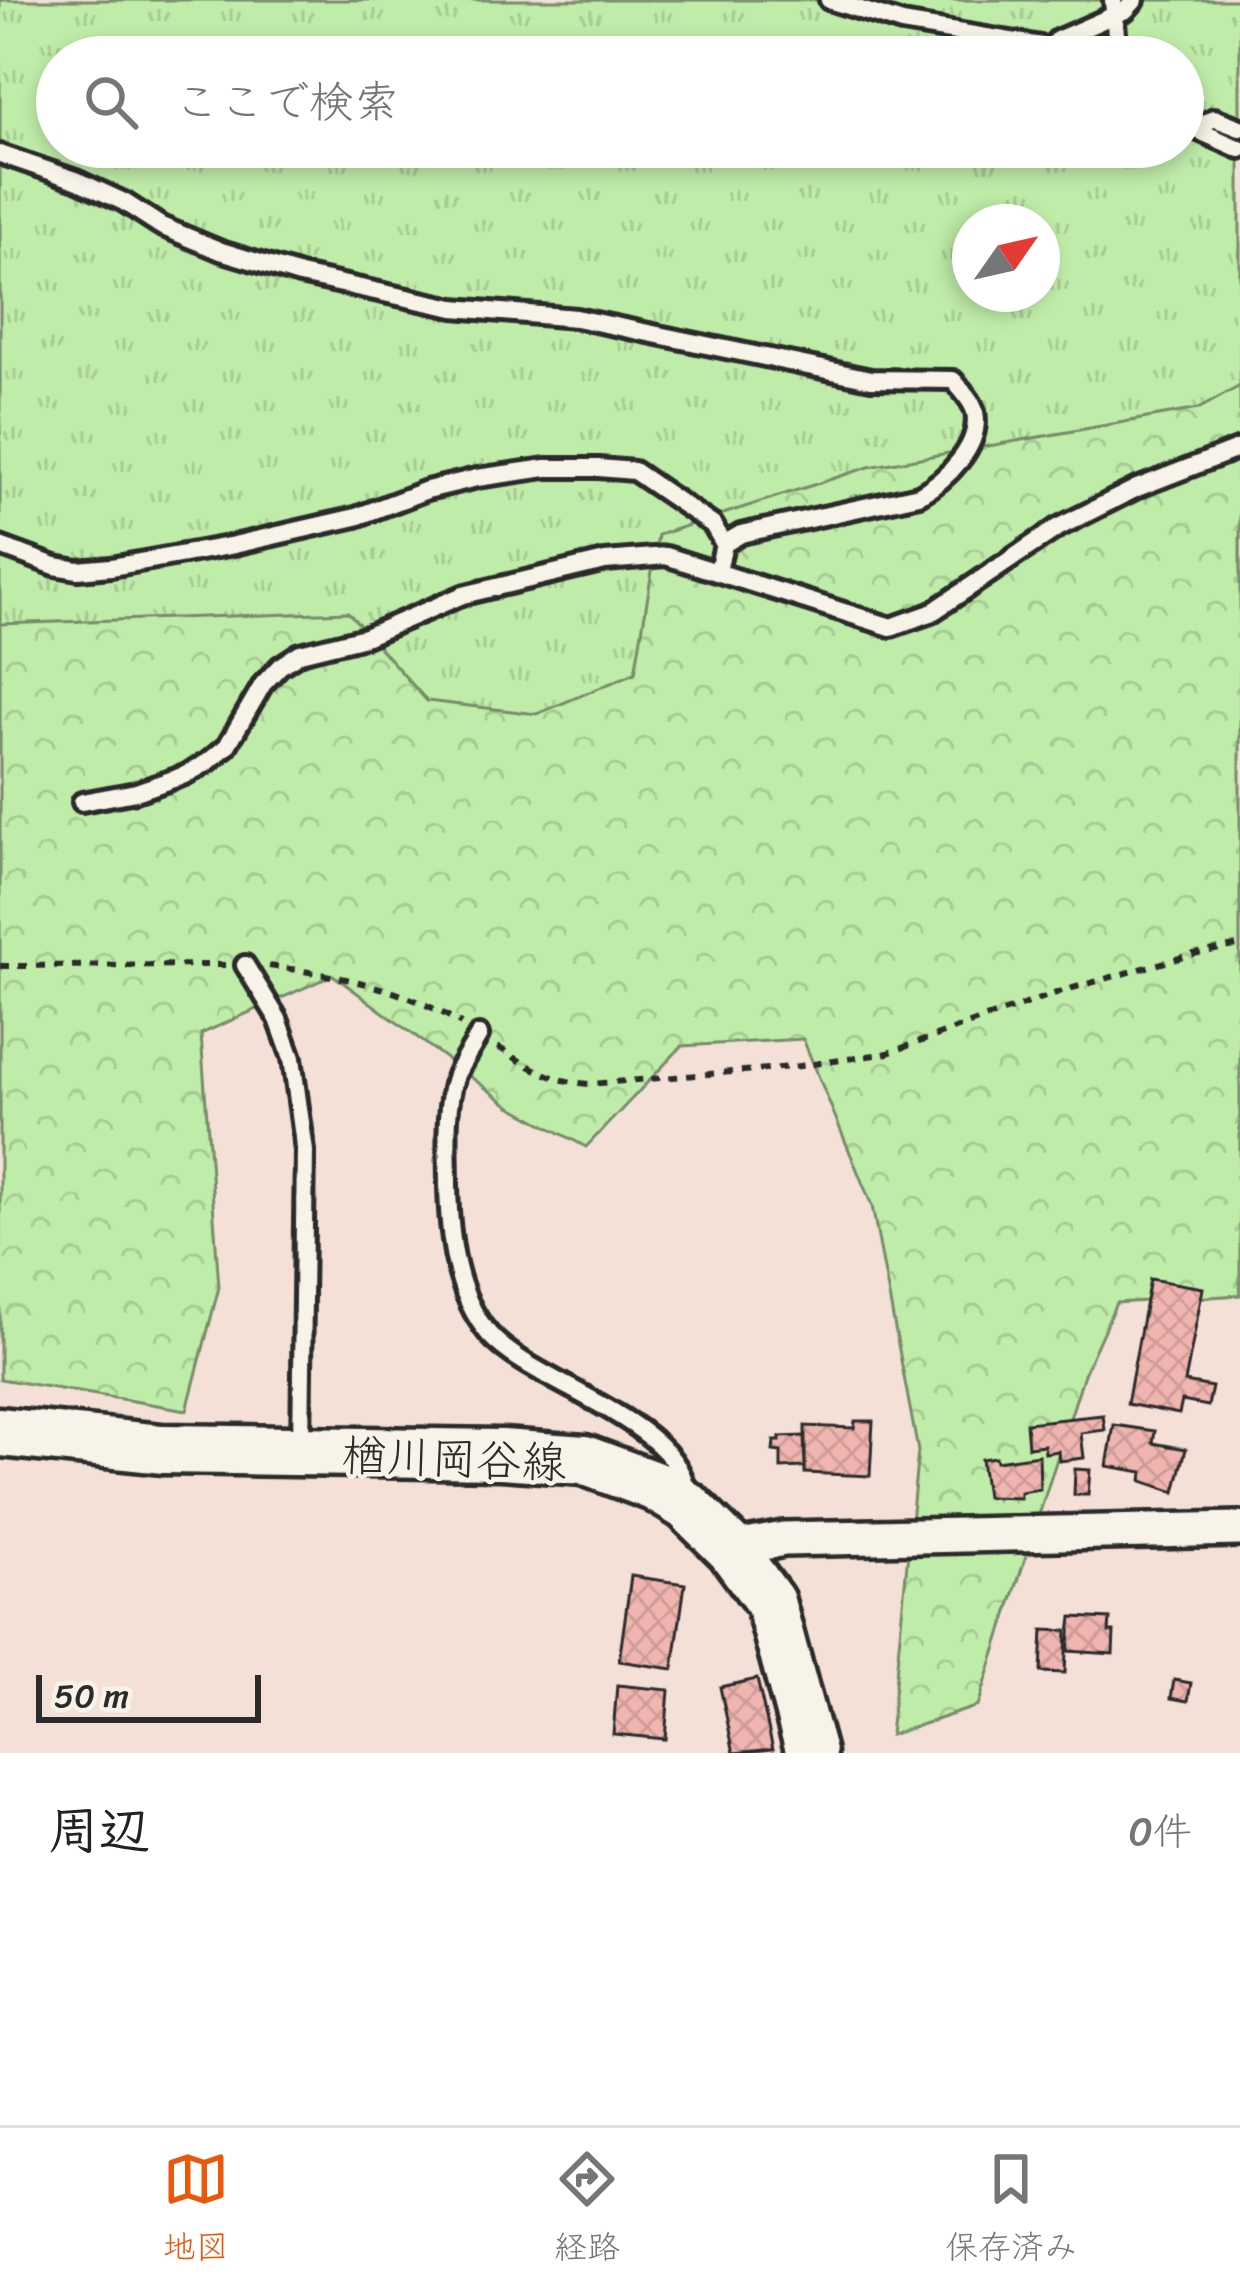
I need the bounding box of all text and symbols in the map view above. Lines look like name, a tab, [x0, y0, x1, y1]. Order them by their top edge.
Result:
search box	[36, 36, 1204, 168]
text: ここで検索	[174, 62, 399, 142]
icon: search	[78, 69, 144, 135]
north arrow	[952, 204, 1060, 312]
street label: 楢川岡谷線	[340, 1415, 568, 1503]
text: 50 m	[54, 1667, 129, 1725]
scale bar	[36, 1669, 261, 1722]
text: 周辺	[48, 1786, 150, 1876]
text: 0件	[1128, 1797, 1192, 1866]
tab: 地図	[163, 2146, 229, 2276]
tab: 経路	[554, 2146, 620, 2276]
tab: 保存済み	[945, 2146, 1077, 2276]

